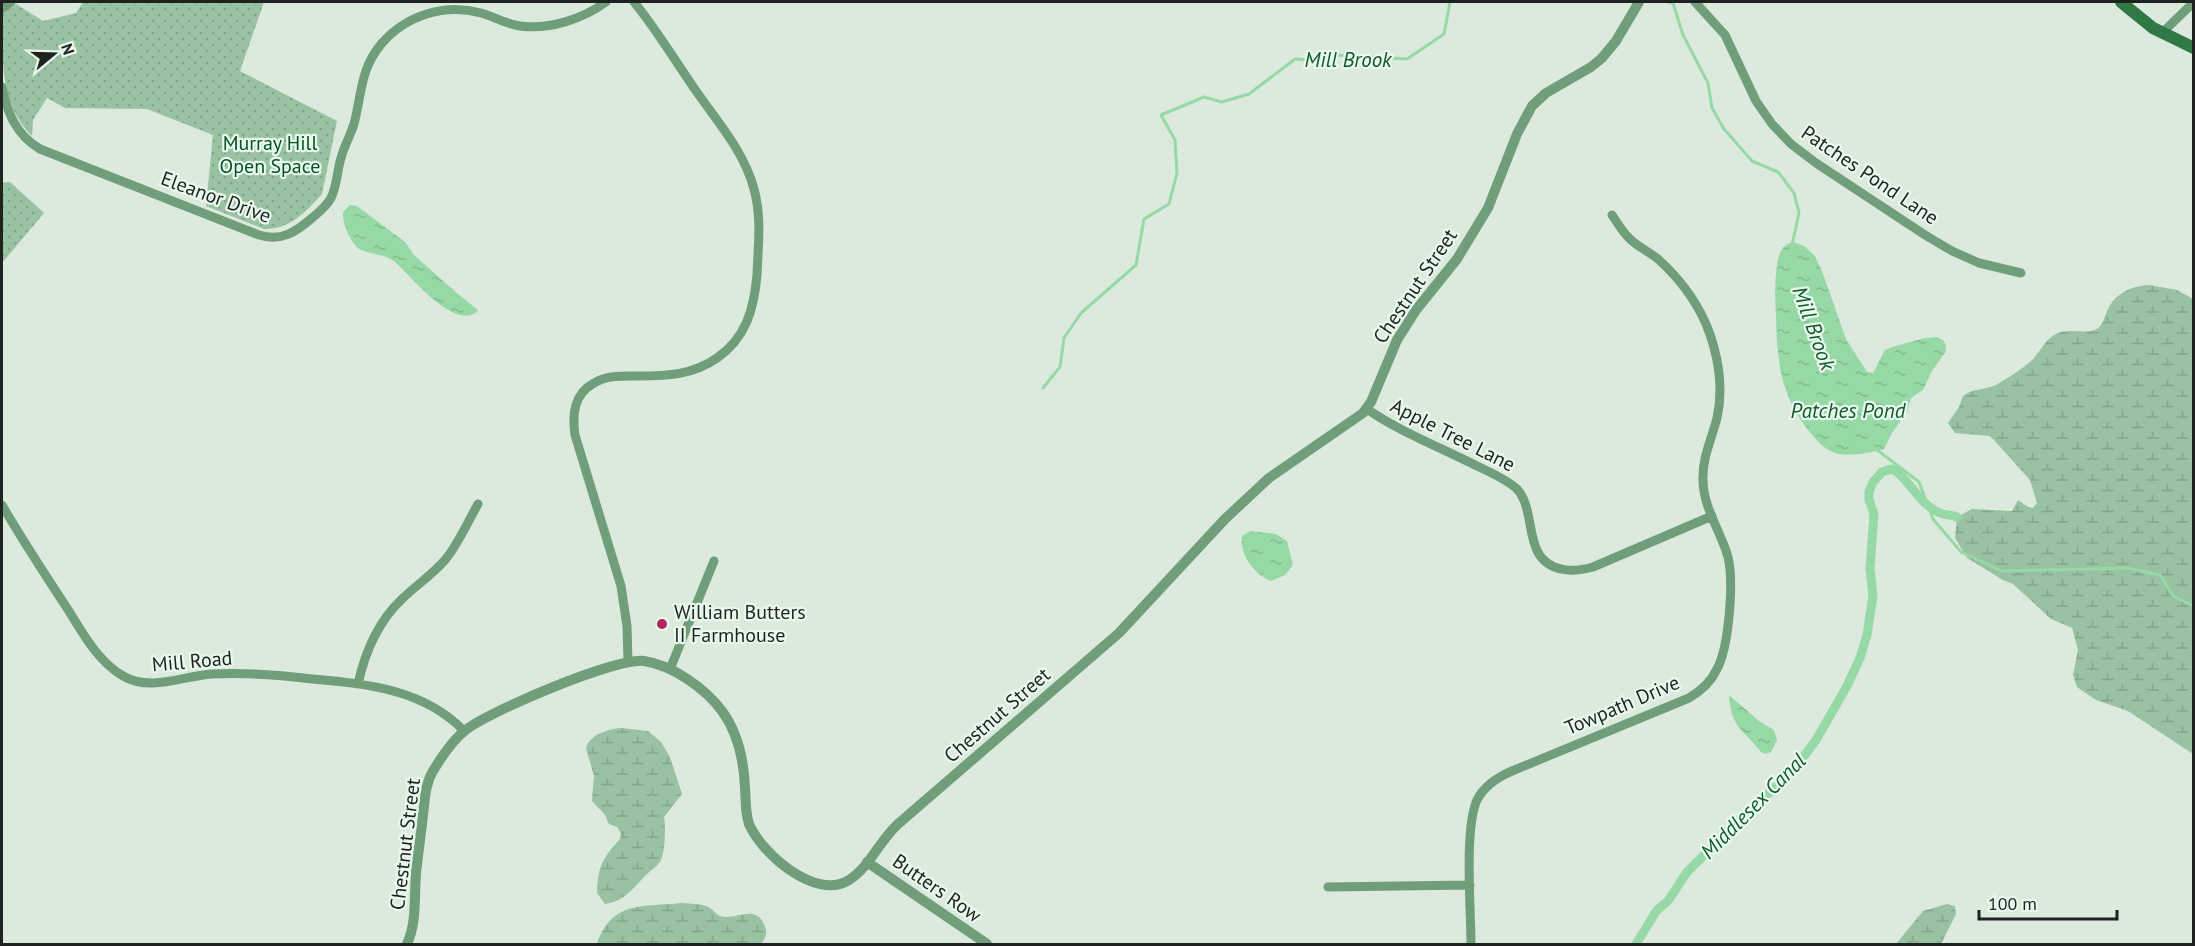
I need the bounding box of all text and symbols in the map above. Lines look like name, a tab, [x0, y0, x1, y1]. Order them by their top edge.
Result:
north arrow	[24, 24, 84, 84]
text: N	[57, 41, 79, 57]
water label: Mill Brook	[1304, 46, 1393, 73]
street label: Patches Pond Lane	[1796, 119, 1944, 231]
park label: Murray Hill Open Space	[219, 130, 321, 179]
street label: Eleanor Drive	[157, 165, 275, 229]
street label: Chestnut Street	[1367, 224, 1463, 348]
water label: Mill Brook	[1786, 282, 1842, 375]
street label: Apple Tree Lane	[1386, 392, 1520, 478]
water label: Patches Pond	[1791, 397, 1907, 424]
place label: William Butters II Farmhouse	[674, 599, 806, 648]
marker: William Butters II Farmhouse	[655, 617, 669, 631]
street label: Mill Road	[151, 645, 233, 677]
street label: Chestnut Street	[938, 662, 1056, 768]
street label: Towpath Drive	[1561, 669, 1683, 741]
water label: Middlesex Canal	[1694, 747, 1812, 865]
street label: Chestnut Street	[384, 776, 426, 911]
street label: Butters Row	[887, 848, 987, 928]
scale bar	[1979, 883, 2117, 921]
text: 100 m	[1988, 892, 2037, 915]

